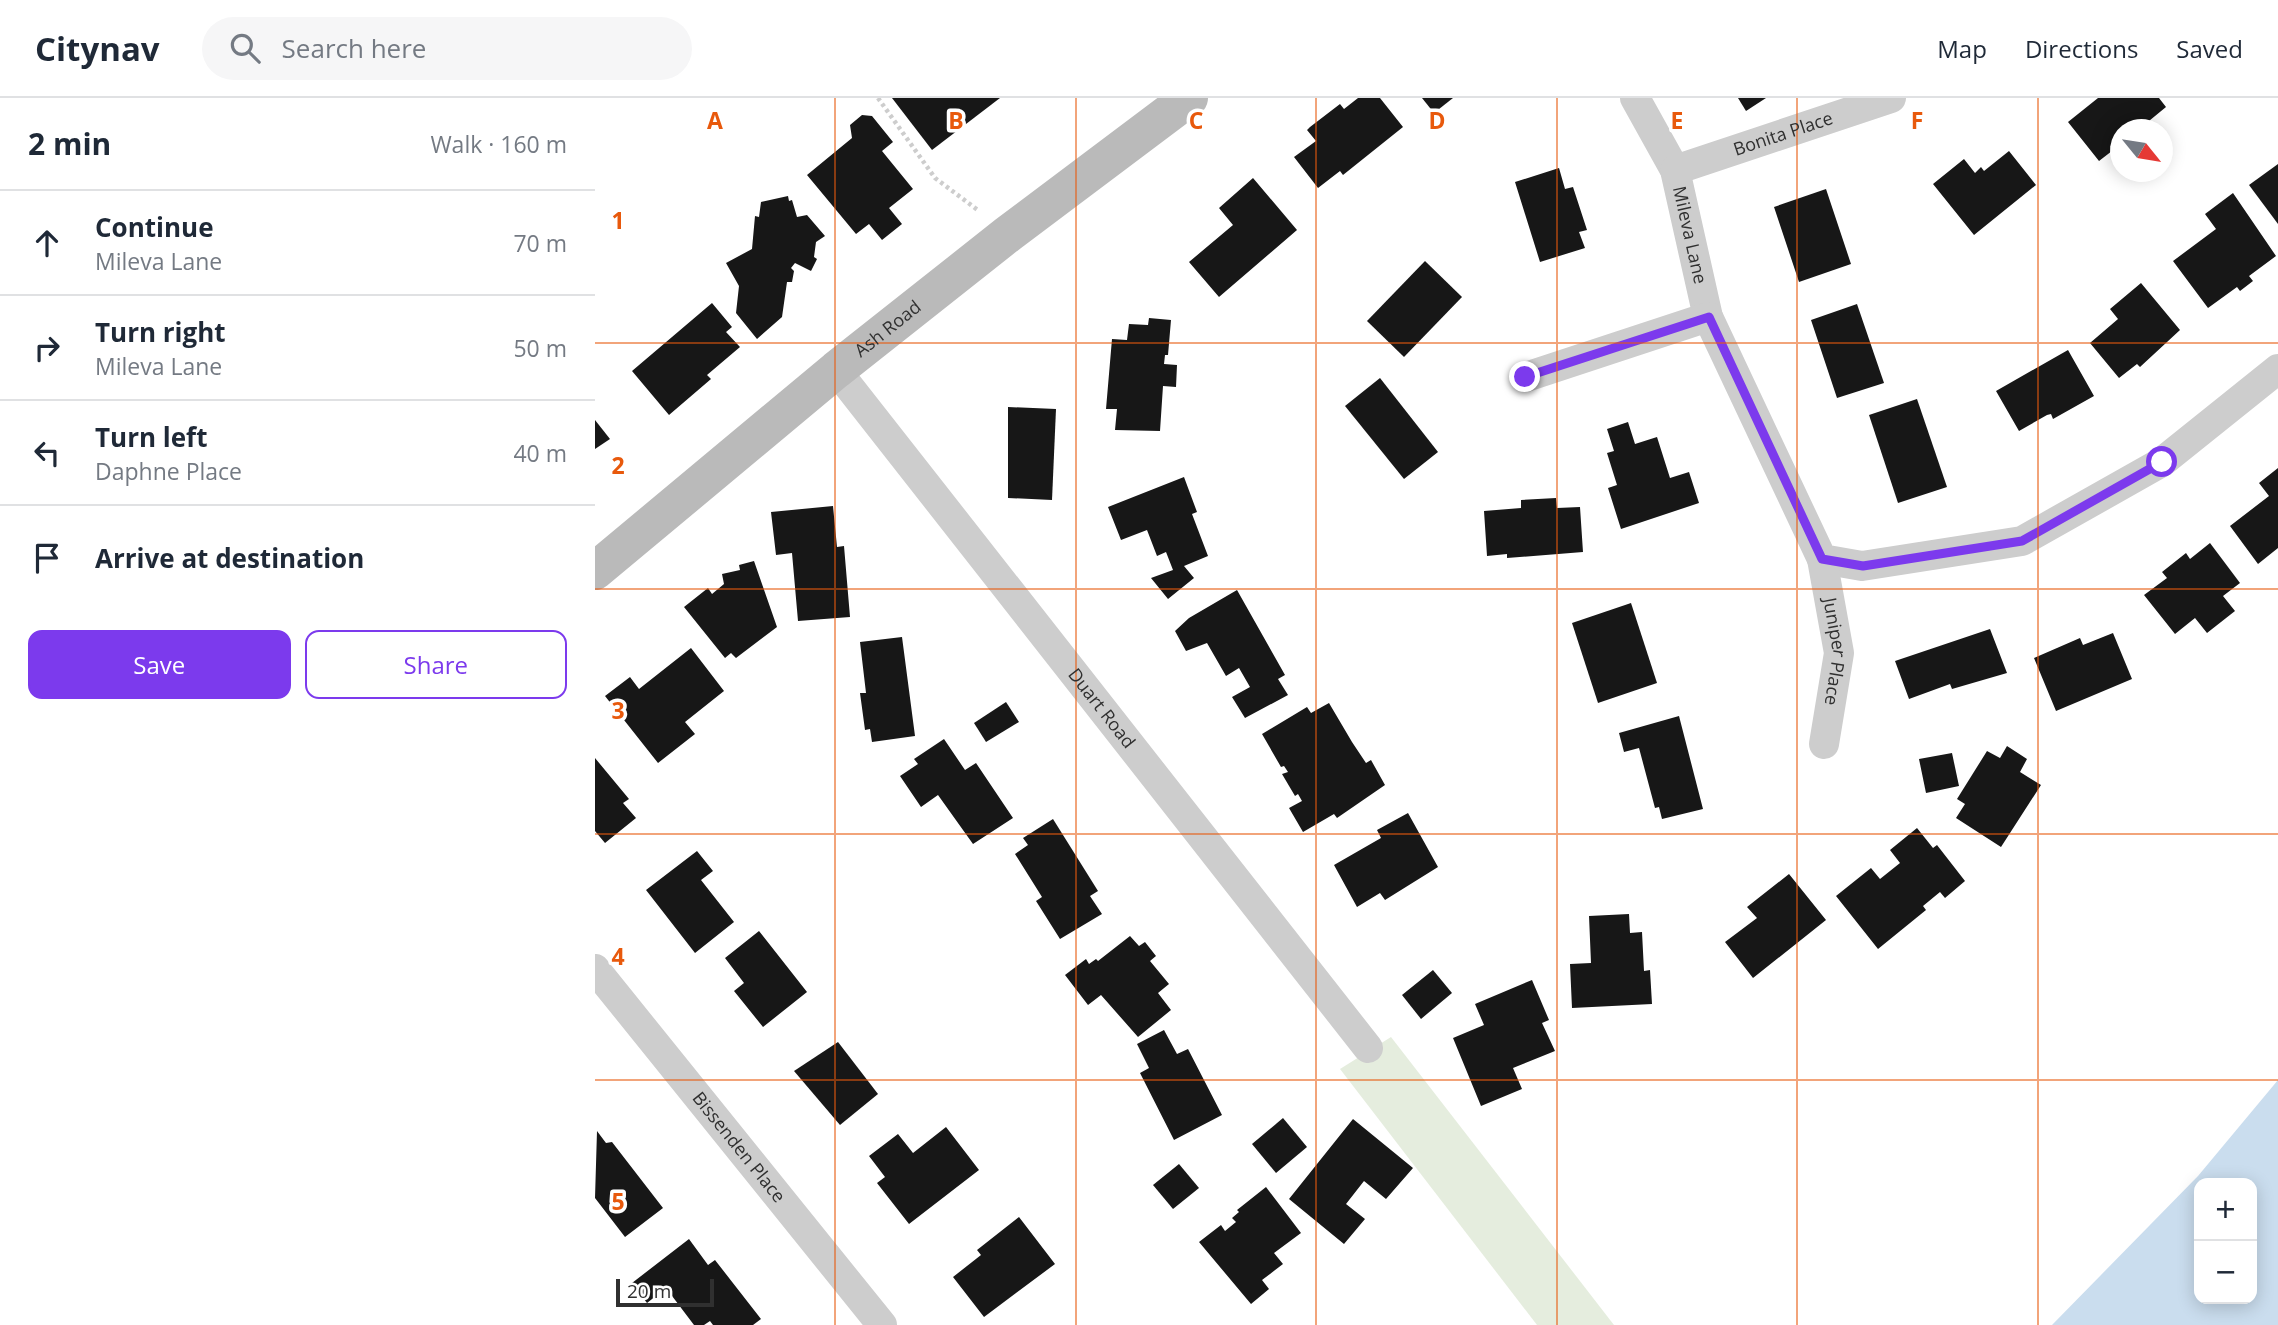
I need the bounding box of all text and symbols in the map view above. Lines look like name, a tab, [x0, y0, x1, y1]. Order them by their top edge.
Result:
search box	[202, 17, 692, 80]
text: Citynav	[35, 26, 160, 71]
icon: search	[226, 29, 264, 67]
text: Search here	[282, 30, 426, 66]
text: Map	[1937, 32, 1987, 65]
text: Directions	[2025, 32, 2138, 65]
text: Saved	[2176, 32, 2243, 65]
text: A	[707, 104, 723, 136]
text: B	[948, 104, 964, 136]
text: C	[1189, 104, 1203, 136]
text: D	[1428, 104, 1446, 136]
text: E	[1671, 104, 1683, 136]
text: F	[1911, 104, 1923, 136]
street label: Bonita Place	[1730, 105, 1836, 161]
north arrow	[2110, 119, 2173, 182]
text: 2 min	[28, 123, 111, 164]
text: Walk · 160 m	[430, 128, 567, 160]
street label: Mileva Lane	[1668, 184, 1713, 286]
text: 1	[611, 204, 625, 236]
text: Continue	[95, 209, 214, 245]
icon: ahead	[28, 224, 66, 262]
text: 70 m	[513, 227, 567, 259]
text: Mileva Lane	[95, 245, 222, 277]
street label: Ash Road	[849, 294, 926, 362]
text: Turn right	[95, 314, 226, 350]
icon: right	[28, 329, 66, 367]
text: 50 m	[513, 332, 567, 364]
text: Mileva Lane	[95, 350, 222, 382]
route end	[1509, 361, 1540, 392]
text: Turn left	[95, 419, 207, 455]
icon: left	[28, 434, 66, 472]
text: 40 m	[513, 437, 567, 469]
route start	[2146, 446, 2177, 477]
text: 2	[611, 449, 625, 481]
text: Daphne Place	[95, 455, 242, 487]
icon: arrive	[28, 539, 66, 577]
text: Arrive at destination	[95, 540, 364, 576]
street label: Juniper Place	[1818, 594, 1852, 707]
button: Save	[28, 630, 291, 699]
button: Share	[305, 630, 567, 699]
street label: Duart Road	[1063, 663, 1141, 753]
text: 3	[611, 694, 625, 726]
text: 4	[611, 940, 625, 972]
street label: Bissenden Place	[688, 1086, 791, 1207]
map controls	[2194, 1178, 2257, 1304]
button: +	[2194, 1178, 2257, 1241]
text: 5	[611, 1185, 625, 1217]
button: −	[2194, 1241, 2257, 1304]
scale bar	[616, 1276, 714, 1308]
text: 20 m	[627, 1278, 671, 1304]

